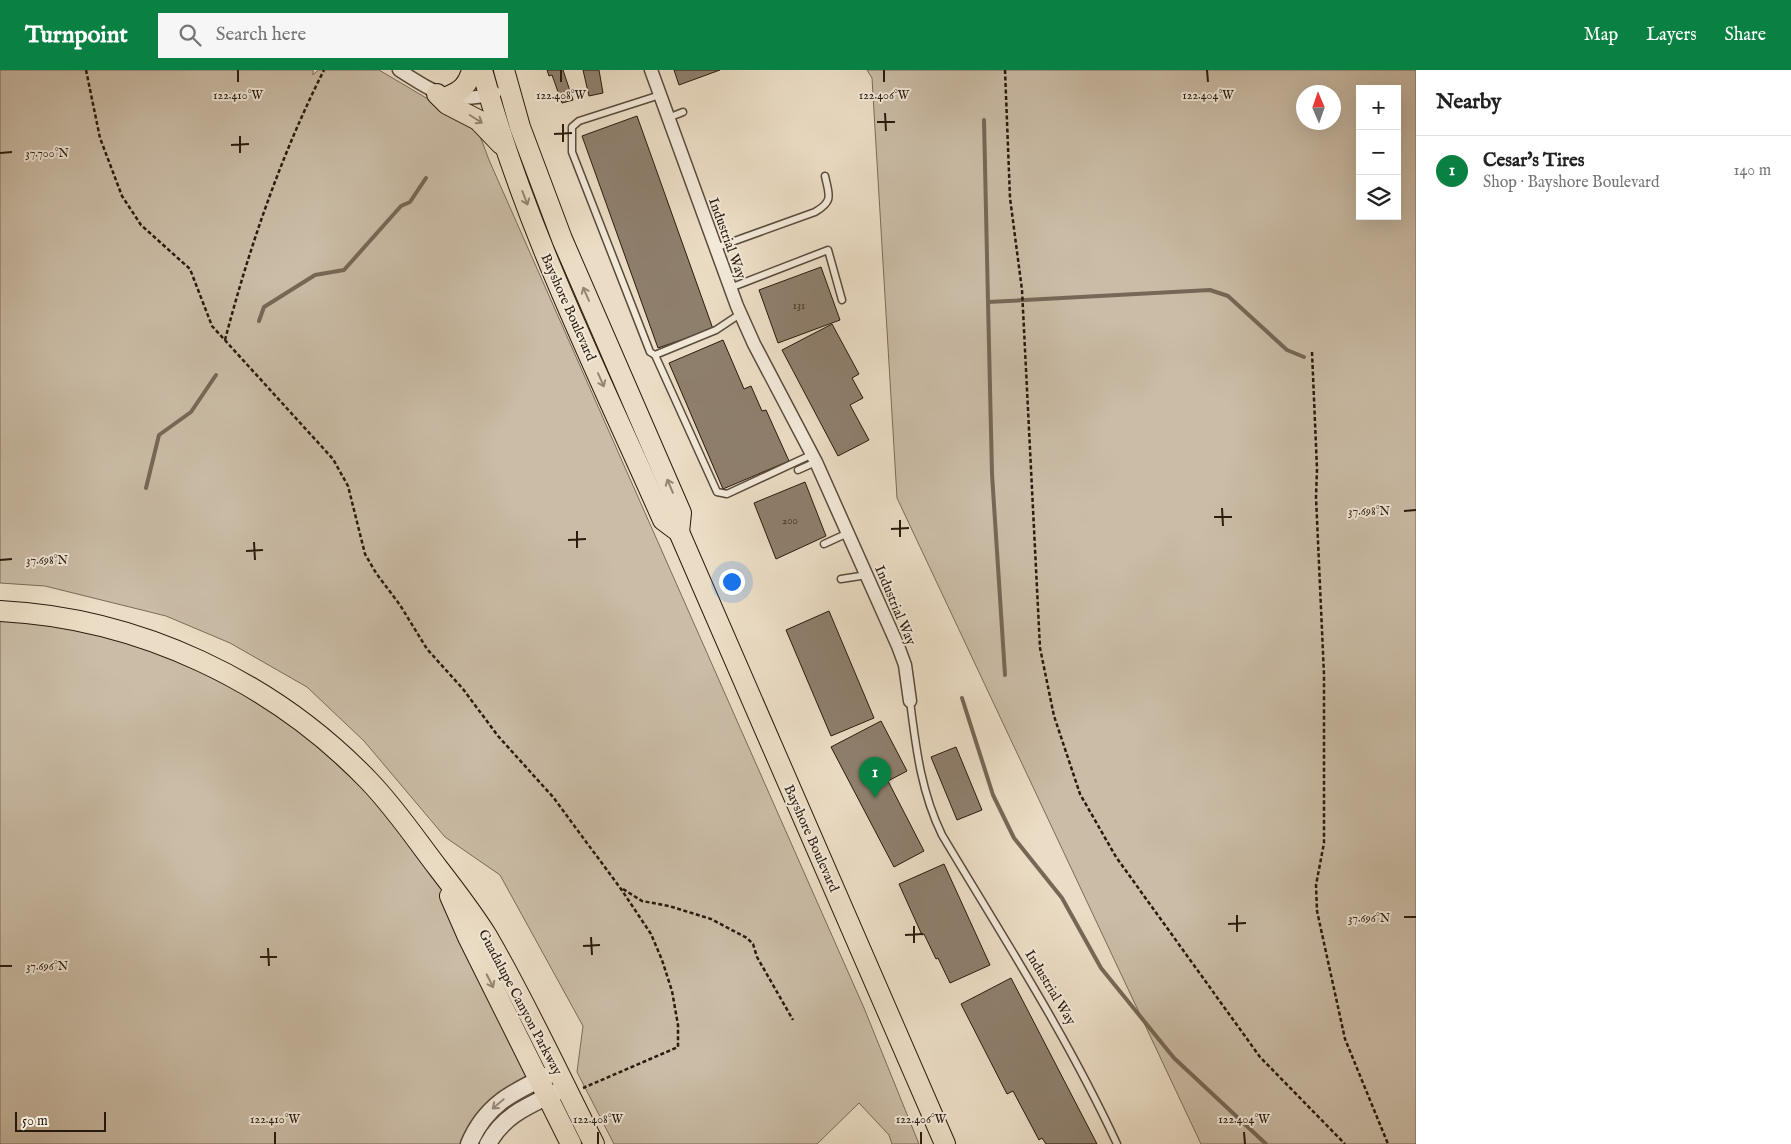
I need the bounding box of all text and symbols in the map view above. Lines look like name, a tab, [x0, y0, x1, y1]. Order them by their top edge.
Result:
search box	[158, 13, 508, 58]
text: Turnpoint	[25, 20, 128, 51]
icon: search	[176, 21, 204, 49]
text: Search here	[216, 23, 306, 47]
text: Map	[1584, 24, 1618, 47]
text: Layers	[1646, 24, 1697, 47]
text: Share	[1725, 24, 1766, 47]
north arrow	[1296, 85, 1341, 130]
map controls	[1356, 85, 1401, 220]
button: +	[1356, 85, 1401, 130]
text: 122.410°W	[213, 88, 263, 103]
text: 122.408°W	[536, 88, 587, 103]
text: 122.406°W	[859, 88, 910, 103]
text: 122.404°W	[1182, 88, 1234, 103]
text: Nearby	[1436, 89, 1501, 116]
one-way arrow	[468, 114, 482, 124]
button: −	[1356, 130, 1401, 175]
text: 37.700°N	[25, 146, 69, 161]
text: Cesar's Tires	[1483, 149, 1584, 173]
text: 1	[1449, 161, 1455, 181]
text: 140 m	[1733, 161, 1771, 181]
text: Shop · Bayshore Boulevard	[1483, 173, 1660, 193]
button: layers	[1356, 175, 1401, 220]
one-way arrow	[521, 190, 530, 205]
street label: Industrial Way	[704, 195, 750, 281]
street label: Bayshore Boulevard	[536, 251, 600, 364]
one-way arrow	[581, 287, 591, 302]
house number: 131	[793, 299, 805, 313]
one-way arrow	[597, 372, 607, 387]
one-way arrow	[664, 479, 674, 494]
text: 37.698°N	[1348, 504, 1391, 519]
house number: 200	[782, 514, 798, 528]
text: 37.698°N	[26, 553, 69, 568]
street label: Industrial Way	[870, 563, 920, 648]
your location	[719, 569, 745, 595]
pin: 1	[859, 757, 891, 798]
street label: Bayshore Boulevard	[779, 782, 843, 895]
text: 37.696°N	[1348, 911, 1391, 926]
street label: Guadalupe Canyon Parkway	[474, 926, 566, 1079]
street label: Industrial Way	[1021, 946, 1080, 1029]
text: 37.696°N	[26, 959, 69, 974]
one-way arrow	[486, 973, 495, 988]
one-way arrow	[491, 1098, 504, 1109]
scale bar	[15, 1109, 106, 1132]
text: 50 m	[22, 1112, 48, 1130]
text: 122.410°W	[250, 1112, 300, 1127]
text: 122.408°W	[573, 1112, 624, 1127]
text: 122.406°W	[896, 1112, 947, 1127]
text: 122.404°W	[1218, 1112, 1270, 1127]

